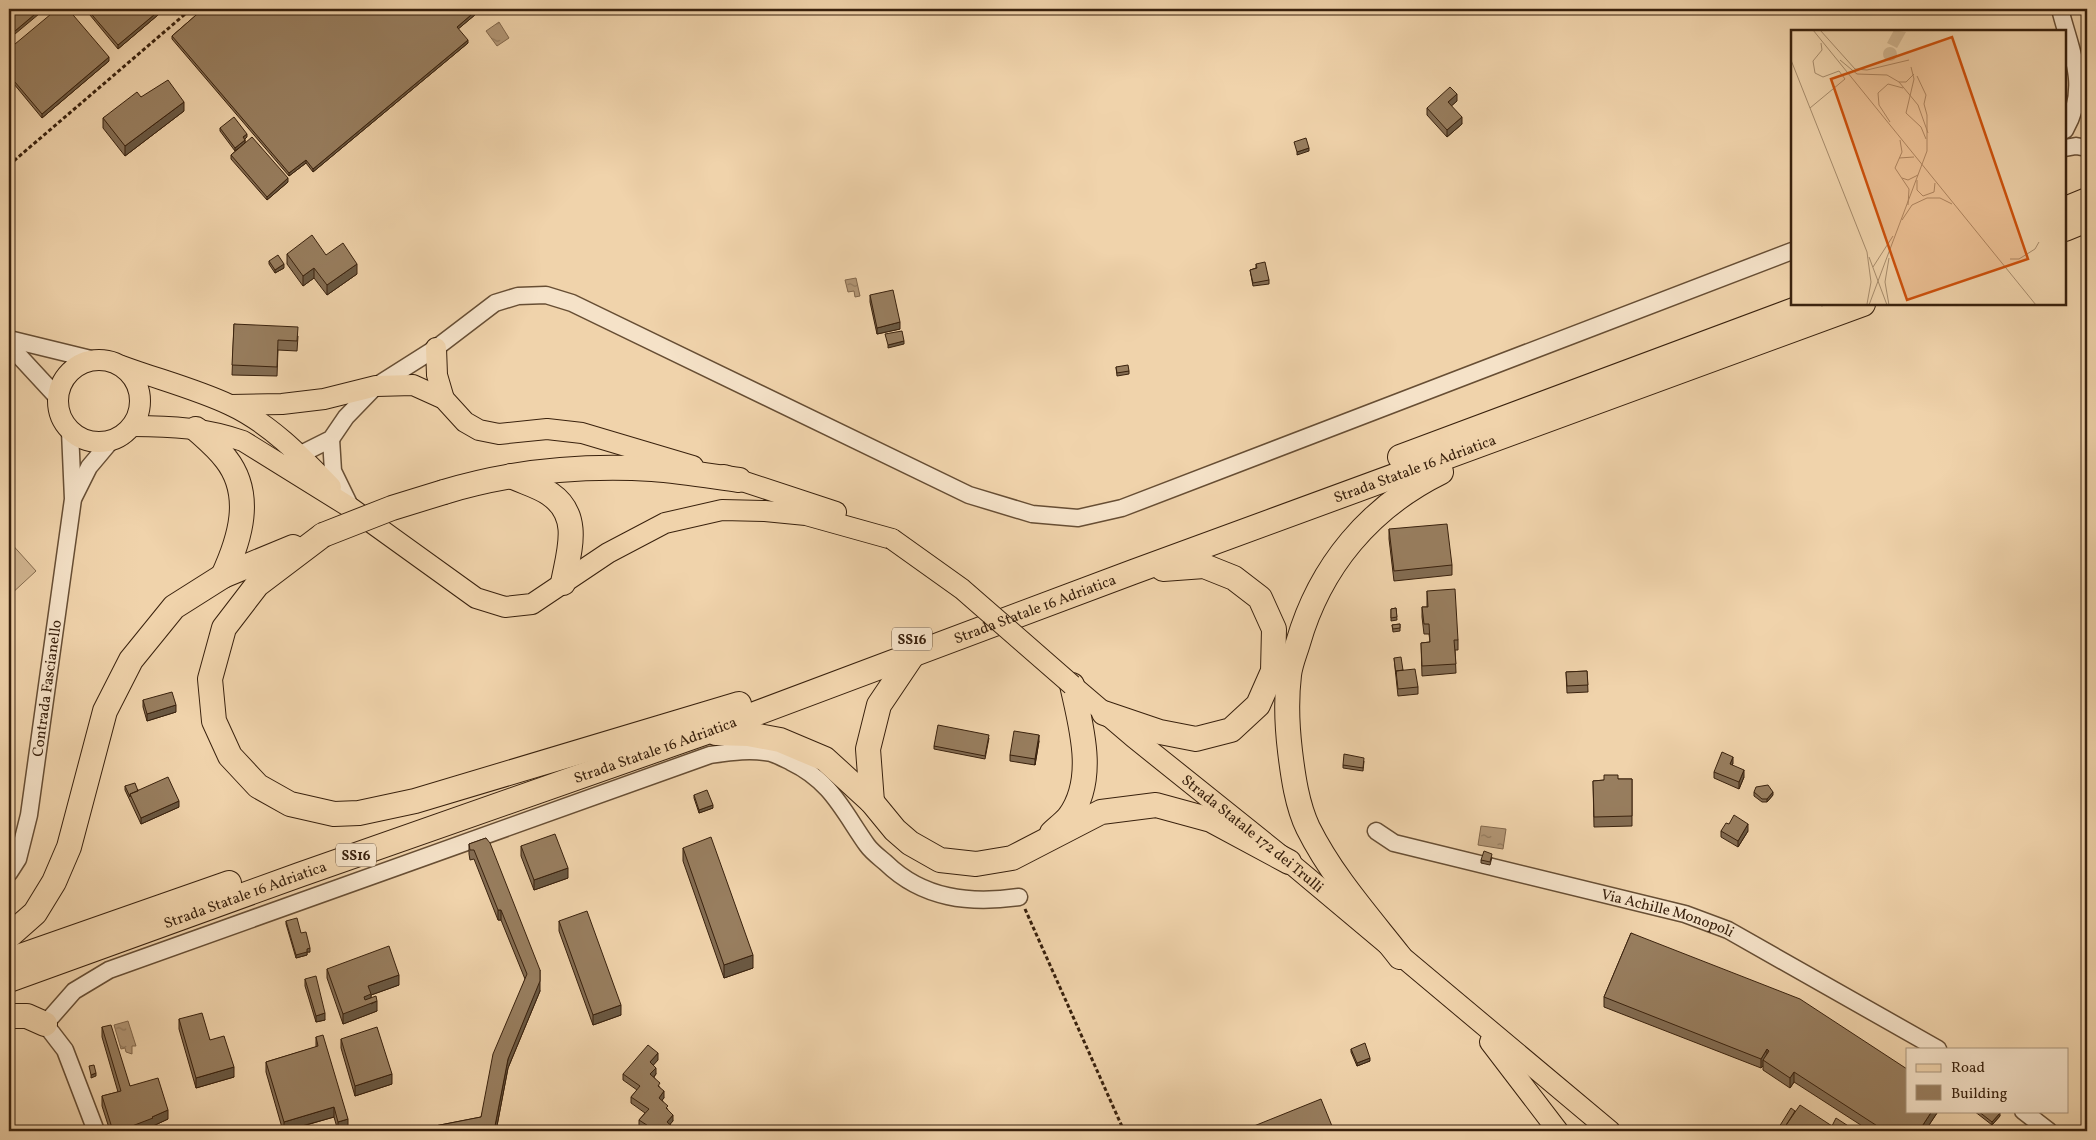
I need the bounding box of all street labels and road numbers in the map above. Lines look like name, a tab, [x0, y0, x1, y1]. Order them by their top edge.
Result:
street label: Strada Statale 16 Adriatica	[1331, 431, 1500, 509]
street label: Strada Statale 16 Adriatica	[951, 570, 1119, 650]
street label: Contrada Fascianello	[28, 619, 68, 758]
road number: SS16	[892, 628, 932, 650]
street label: Strada Statale 16 Adriatica	[571, 713, 740, 790]
street label: Strada Statale 172 dei Trulli	[1176, 771, 1328, 899]
road number: SS16	[336, 844, 376, 866]
street label: Strada Statale 16 Adriatica	[161, 857, 330, 935]
street label: Via Achille Monopoli	[1599, 885, 1738, 943]

